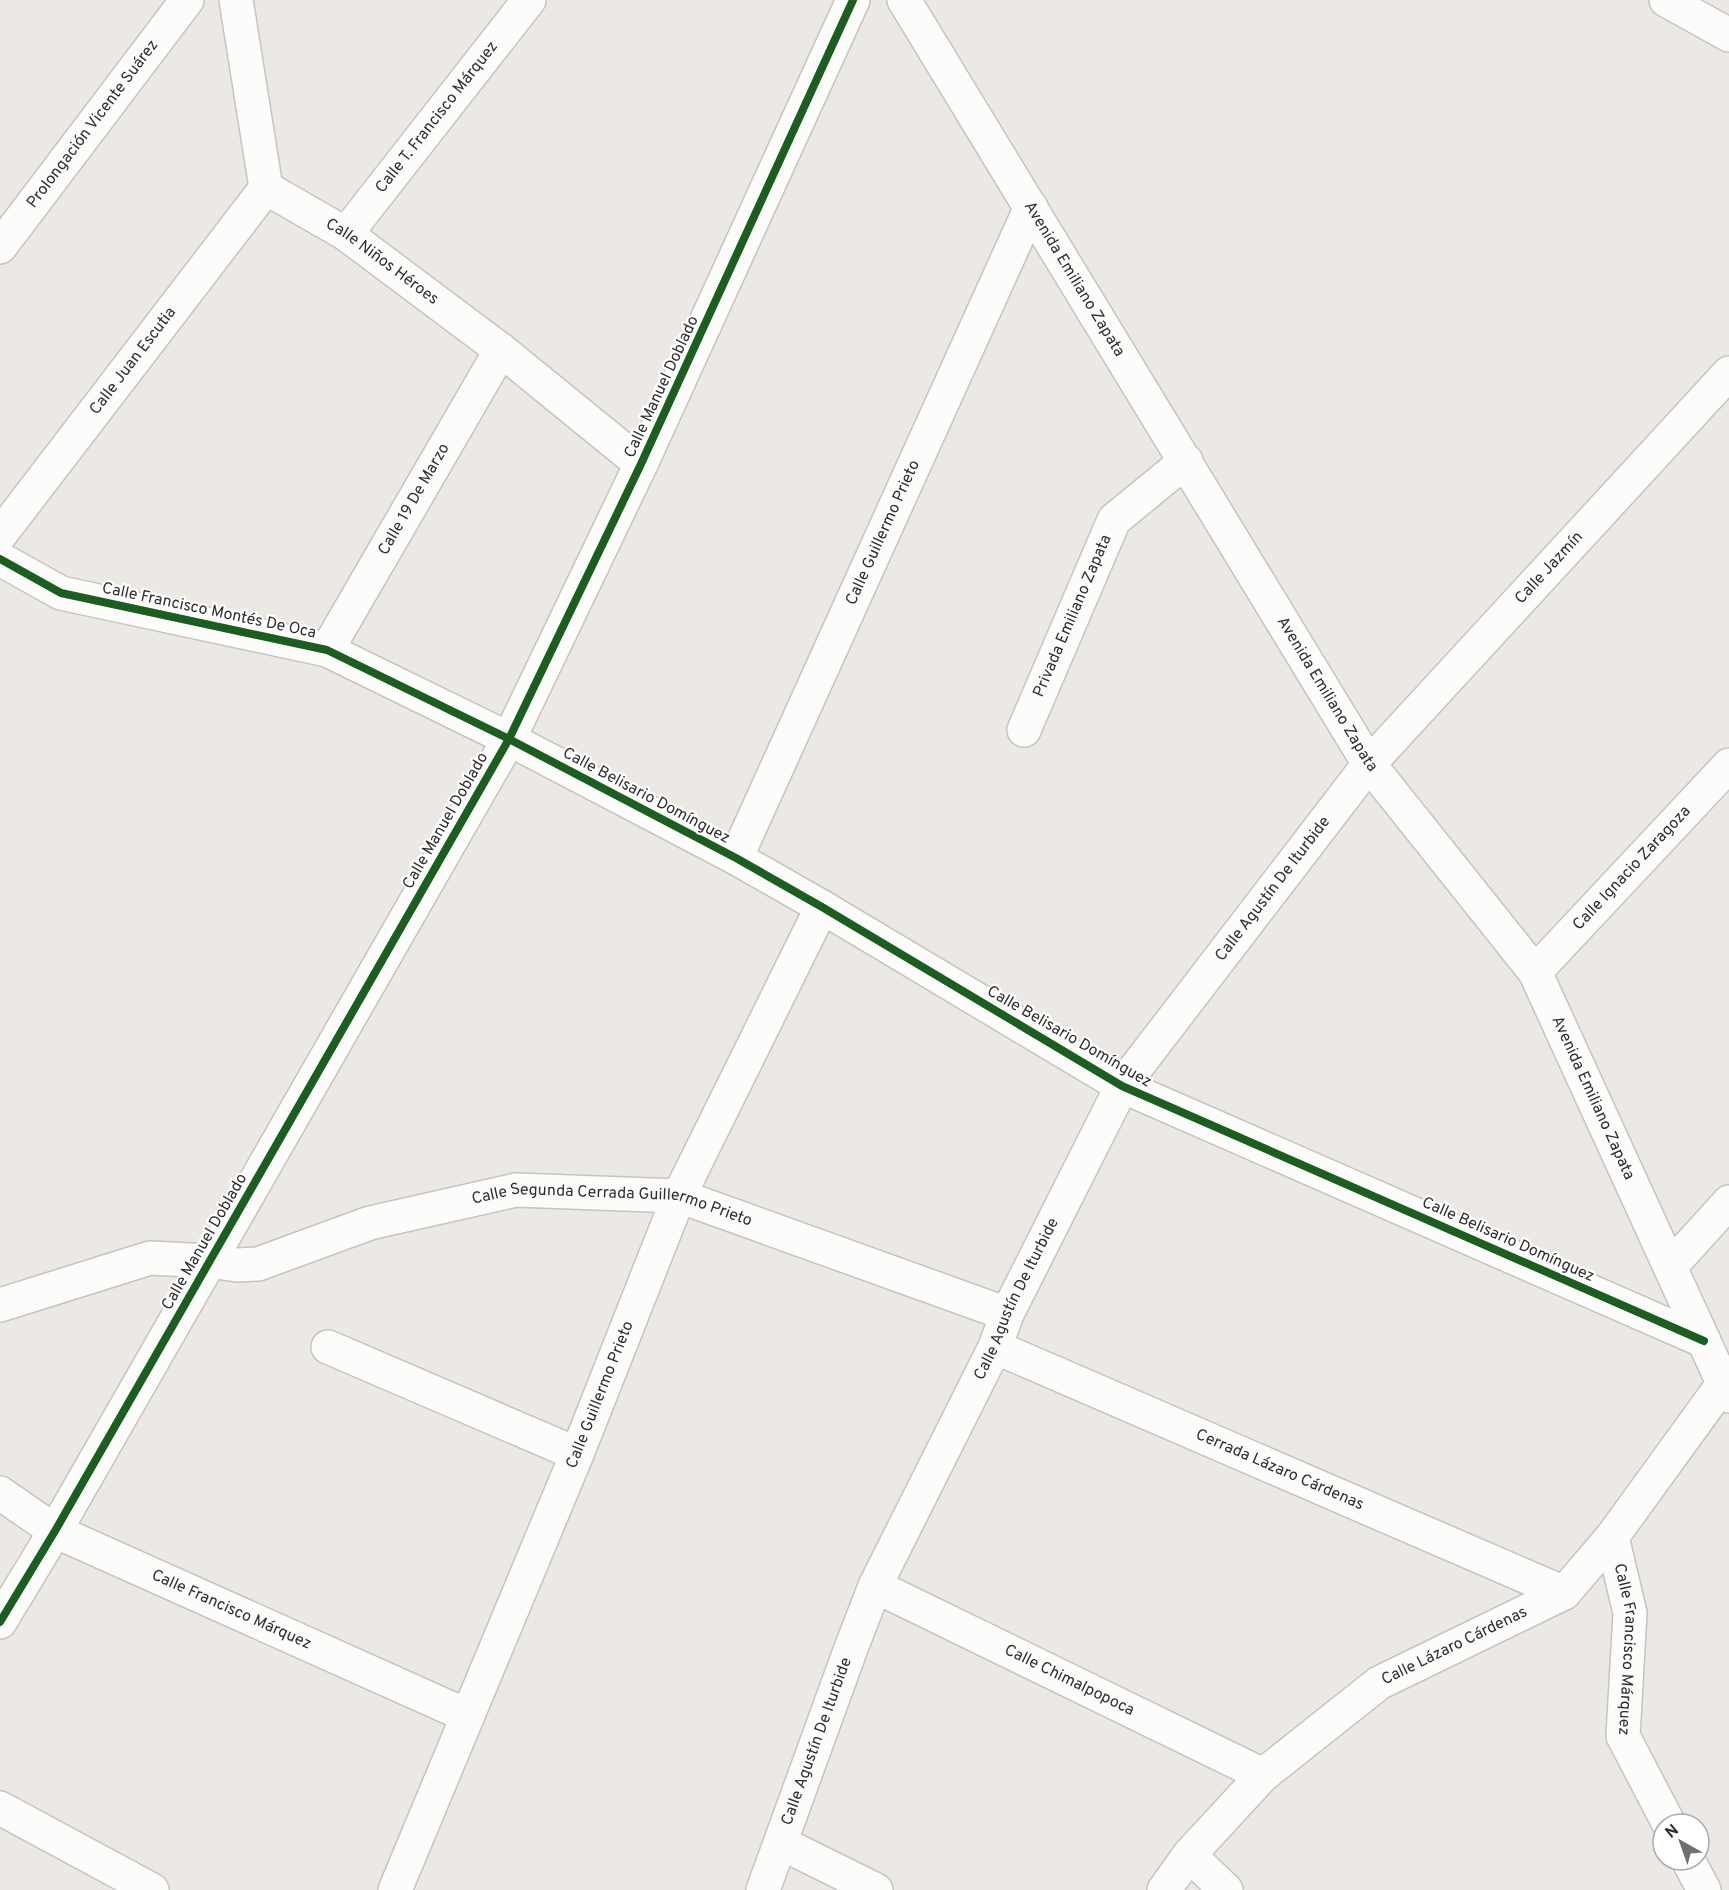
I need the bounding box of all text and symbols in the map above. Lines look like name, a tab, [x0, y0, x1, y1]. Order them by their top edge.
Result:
street label: Prolongación Vicente Suárez	[23, 36, 163, 212]
street label: Calle T. Francisco Márquez	[372, 37, 503, 197]
street label: Avenida Emiliano Zapata	[1019, 198, 1129, 361]
street label: Calle Niños Héroes	[322, 214, 442, 310]
street label: Calle Juan Escutia	[86, 303, 181, 419]
street label: Calle Manuel Doblado	[620, 313, 704, 461]
street label: Calle 19 De Marzo	[374, 440, 455, 559]
street label: Calle Guillermo Prieto	[842, 457, 925, 609]
street label: Calle Jazmín	[1511, 528, 1588, 609]
street label: Privada Emiliano Zapata	[1029, 532, 1116, 700]
street label: Calle Francisco Montés De Oca	[100, 579, 318, 643]
street label: Avenida Emiliano Zapata	[1272, 613, 1382, 776]
street label: Calle Belisario Domínguez	[559, 743, 733, 849]
street label: Calle Manuel Doblado	[399, 749, 493, 893]
street label: Calle Ignacio Zaragoza	[1569, 802, 1695, 935]
street label: Calle Agustín De Iturbide	[1211, 813, 1335, 966]
street label: Calle Belisario Domínguez	[983, 982, 1155, 1092]
street label: Avenida Emiliano Zapata	[1546, 1013, 1639, 1183]
street label: Calle Manuel Doblado	[158, 1170, 252, 1314]
street label: Calle Segunda Cerrada Guillermo Prieto	[470, 1179, 755, 1231]
street label: Calle Belisario Domínguez	[1419, 1193, 1597, 1287]
street label: Calle Agustín De Iturbide	[970, 1215, 1064, 1384]
street label: Calle Guillermo Prieto	[562, 1318, 639, 1472]
street label: Cerrada Lázaro Cárdenas	[1192, 1425, 1367, 1515]
street label: Calle Francisco Márquez	[1609, 1561, 1640, 1736]
street label: Calle Francisco Márquez	[148, 1565, 314, 1654]
street label: Calle Lázaro Cárdenas	[1378, 1602, 1531, 1690]
street label: Calle Chimalpopoca	[1001, 1640, 1137, 1721]
street label: Calle Agustín De Iturbide	[777, 1655, 857, 1828]
north arrow	[1651, 1812, 1711, 1872]
text: N	[1662, 1821, 1683, 1843]

